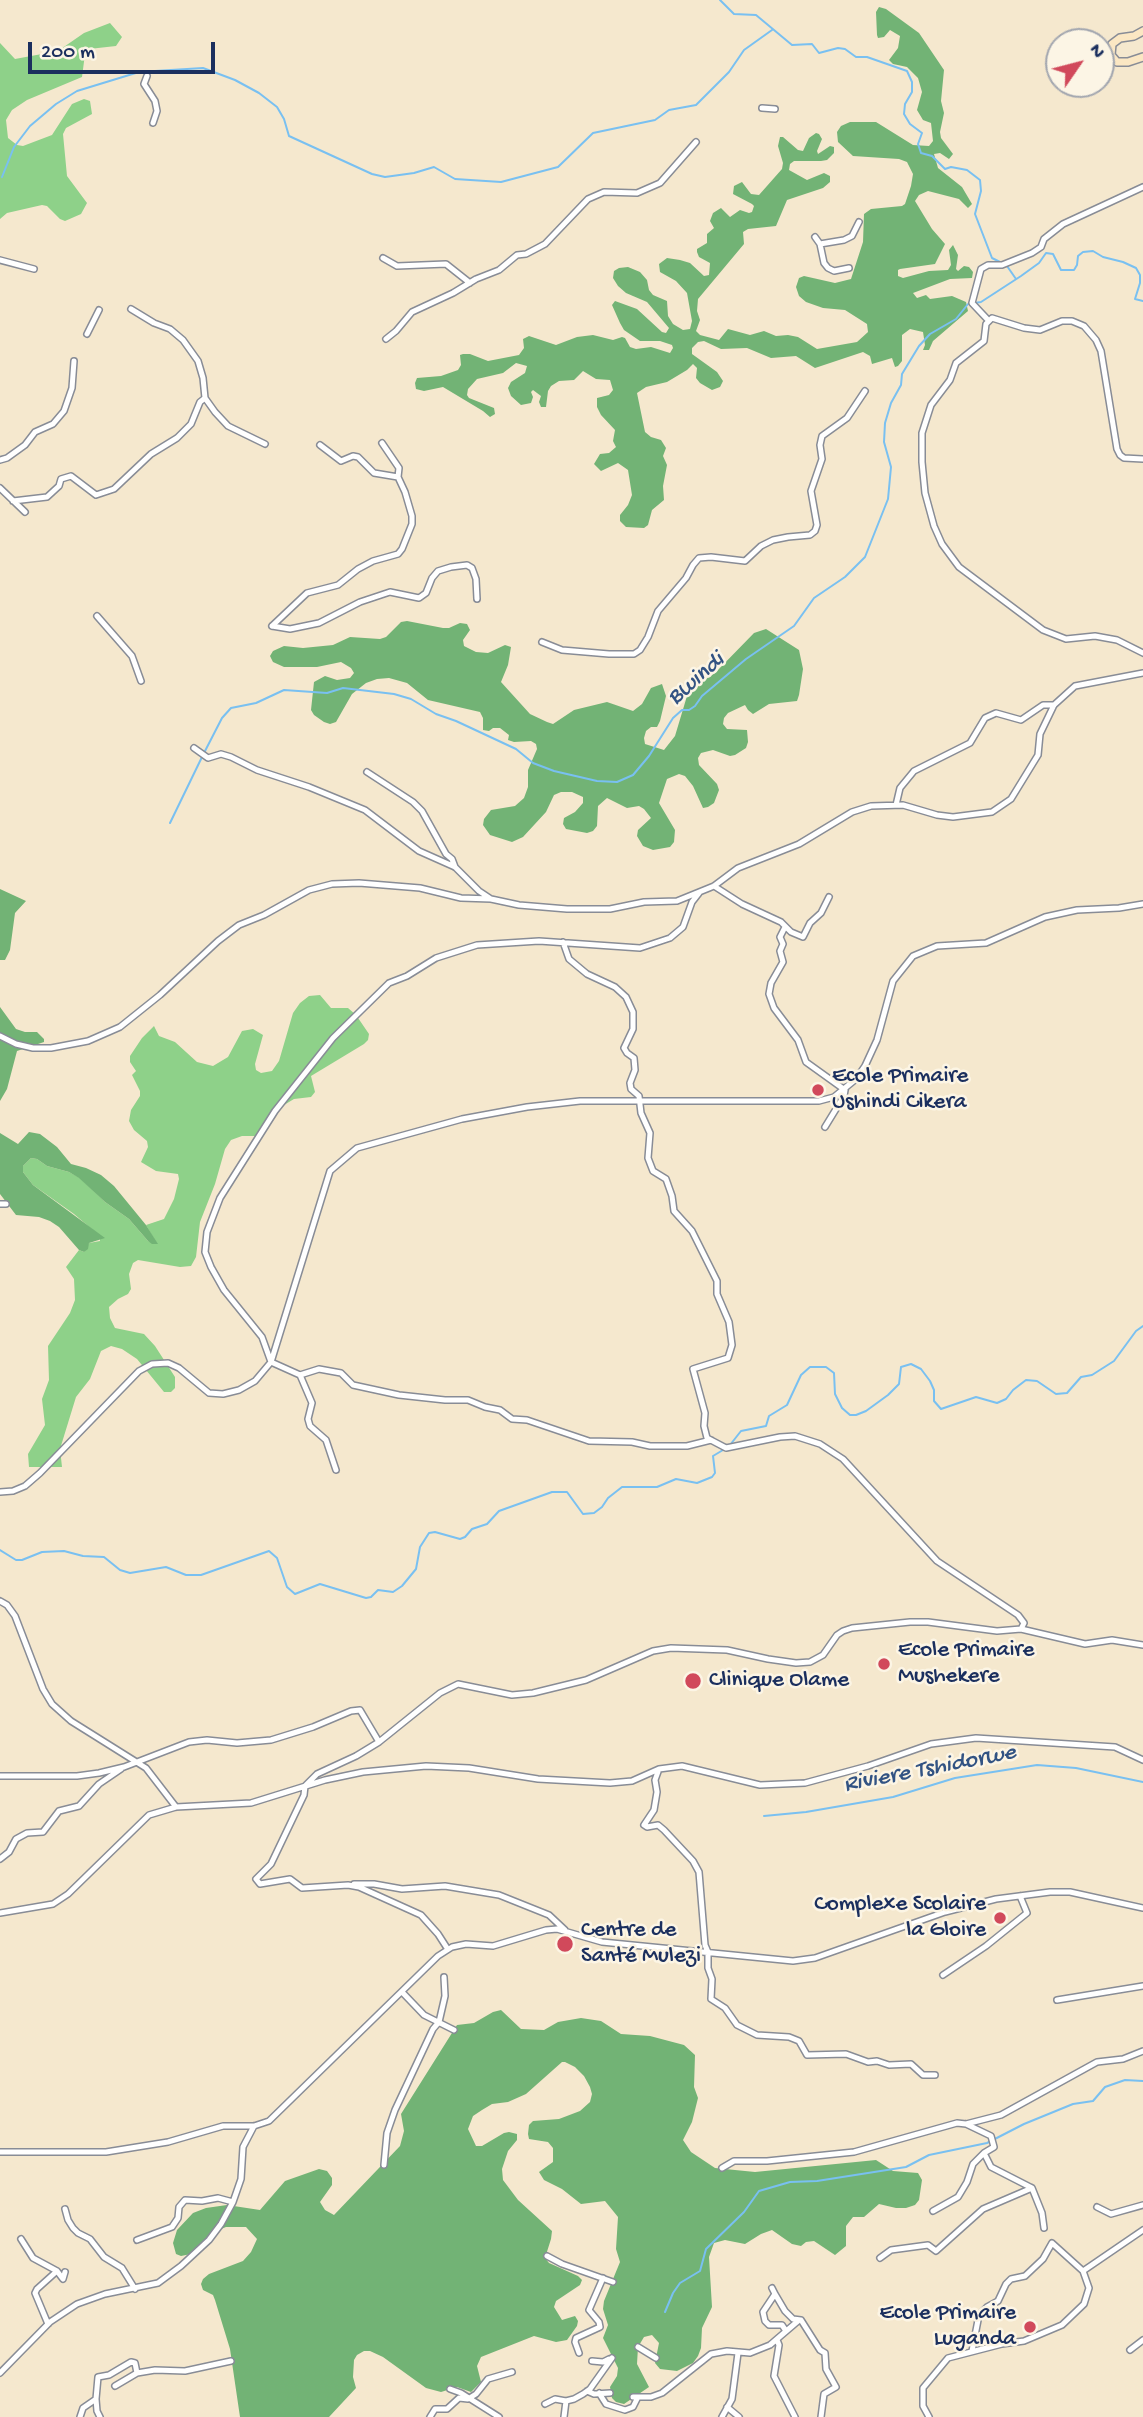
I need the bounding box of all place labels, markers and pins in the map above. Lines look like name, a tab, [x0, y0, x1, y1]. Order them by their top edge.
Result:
place label: Ecole Primaire Ushindi Cikera	[832, 1063, 968, 1117]
marker: Ecole Primaire Ushindi Cikera	[810, 1082, 826, 1098]
place label: Ecole Primaire Mushekere	[898, 1637, 1034, 1691]
marker: Ecole Primaire Mushekere	[876, 1656, 892, 1672]
place label: Clinique Olame	[709, 1667, 849, 1695]
marker: Clinique Olame	[683, 1671, 703, 1691]
place label: Complexe Scolaire la Gloire	[814, 1891, 986, 1945]
marker: Complexe Scolaire la Gloire	[992, 1910, 1008, 1926]
place label: Centre de Santé Mulezi	[581, 1917, 701, 1971]
marker: Centre de Santé Mulezi	[555, 1934, 575, 1954]
place label: Ecole Primaire Luganda	[880, 2300, 1016, 2354]
marker: Ecole Primaire Luganda	[1022, 2319, 1038, 2335]

